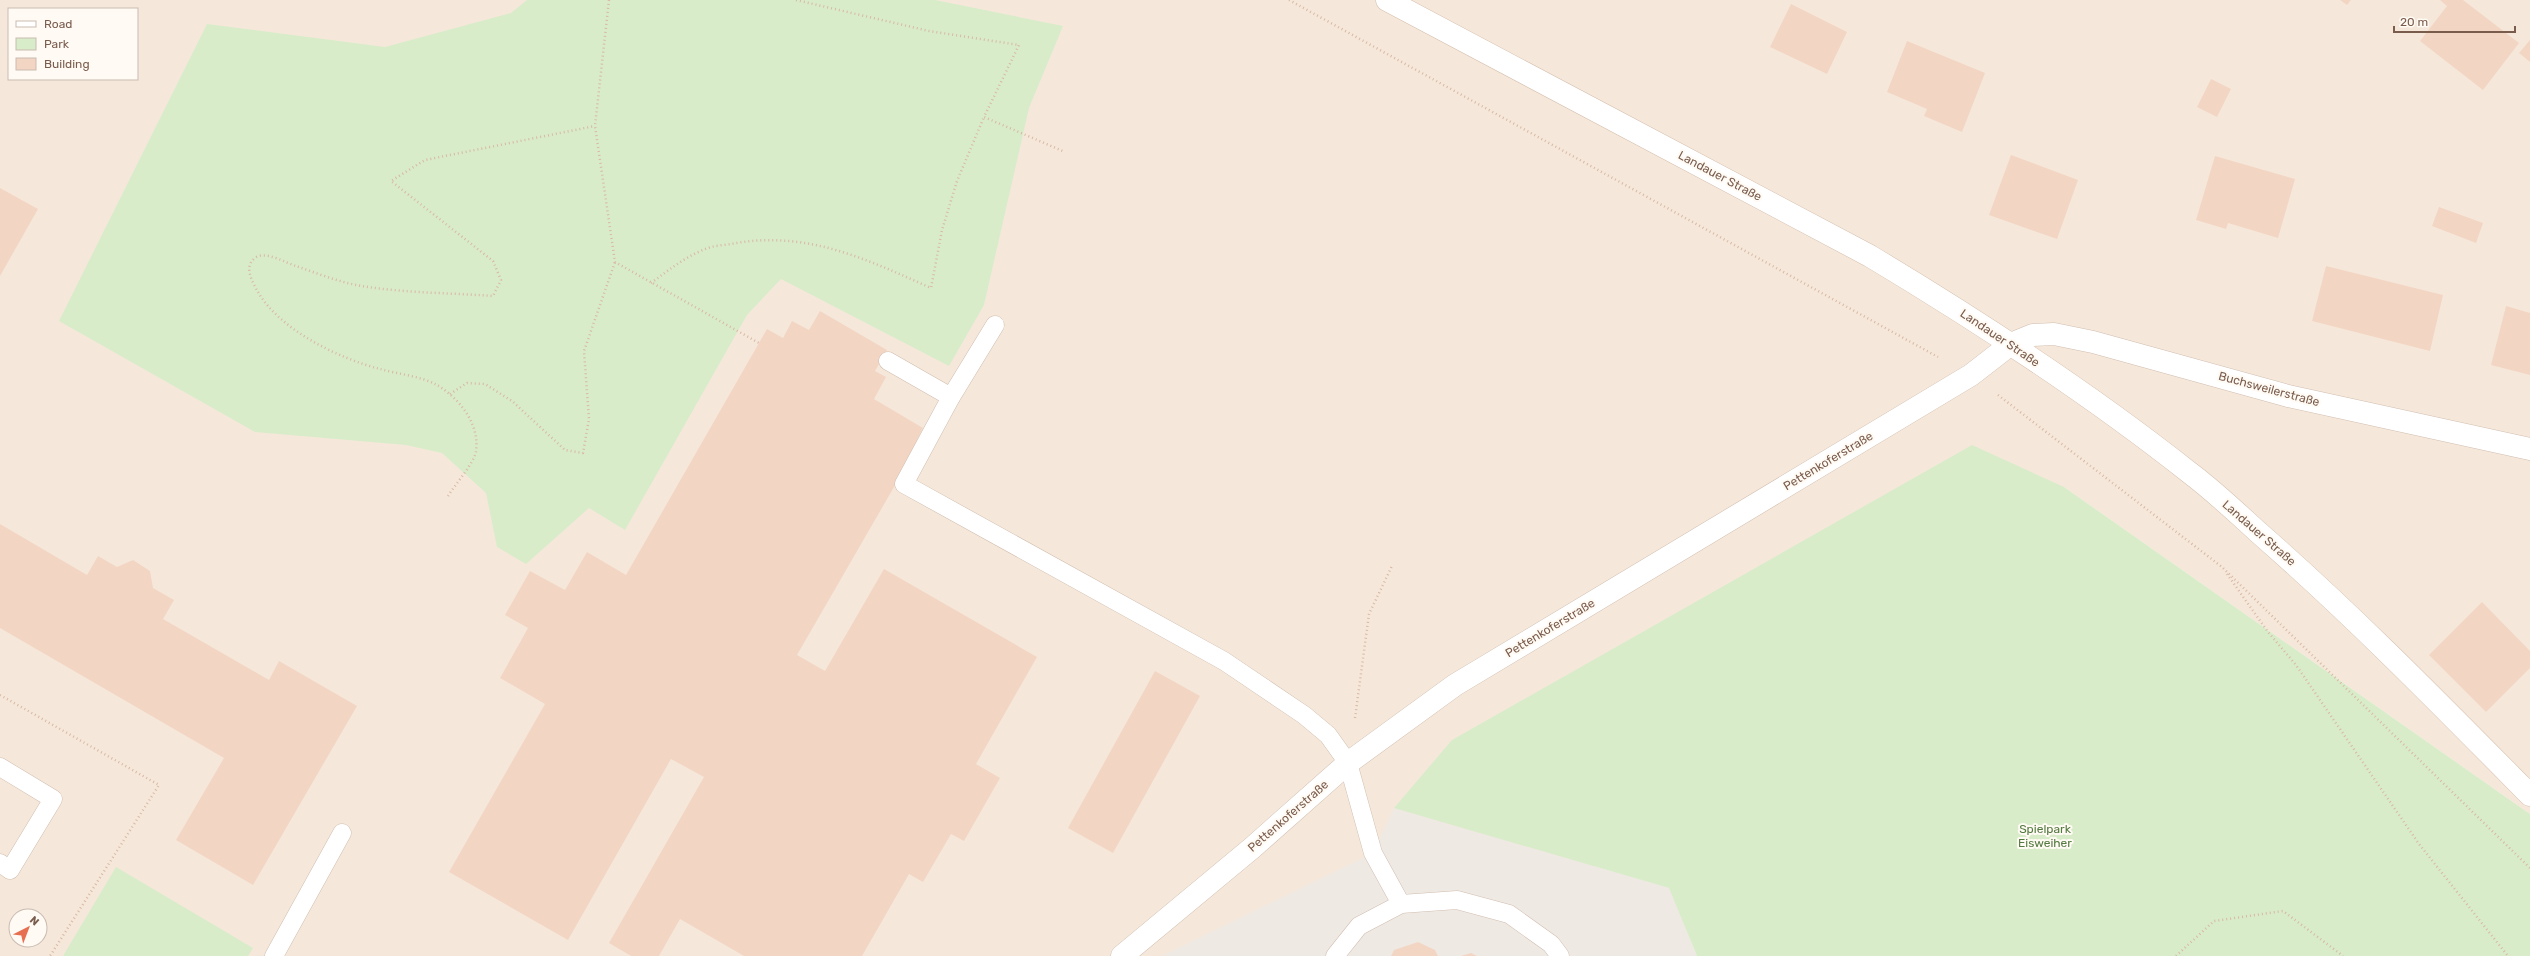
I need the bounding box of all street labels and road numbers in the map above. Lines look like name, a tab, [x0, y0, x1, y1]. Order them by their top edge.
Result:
street label: Landauer Straße	[1676, 148, 1764, 204]
street label: Landauer Straße	[1958, 306, 2043, 370]
street label: Buchsweilerstraße	[2217, 369, 2321, 409]
street label: Pettenkoferstraße	[1781, 429, 1875, 493]
street label: Landauer Straße	[2219, 497, 2299, 569]
street label: Pettenkoferstraße	[1503, 596, 1597, 660]
street label: Pettenkoferstraße	[1245, 777, 1331, 855]

